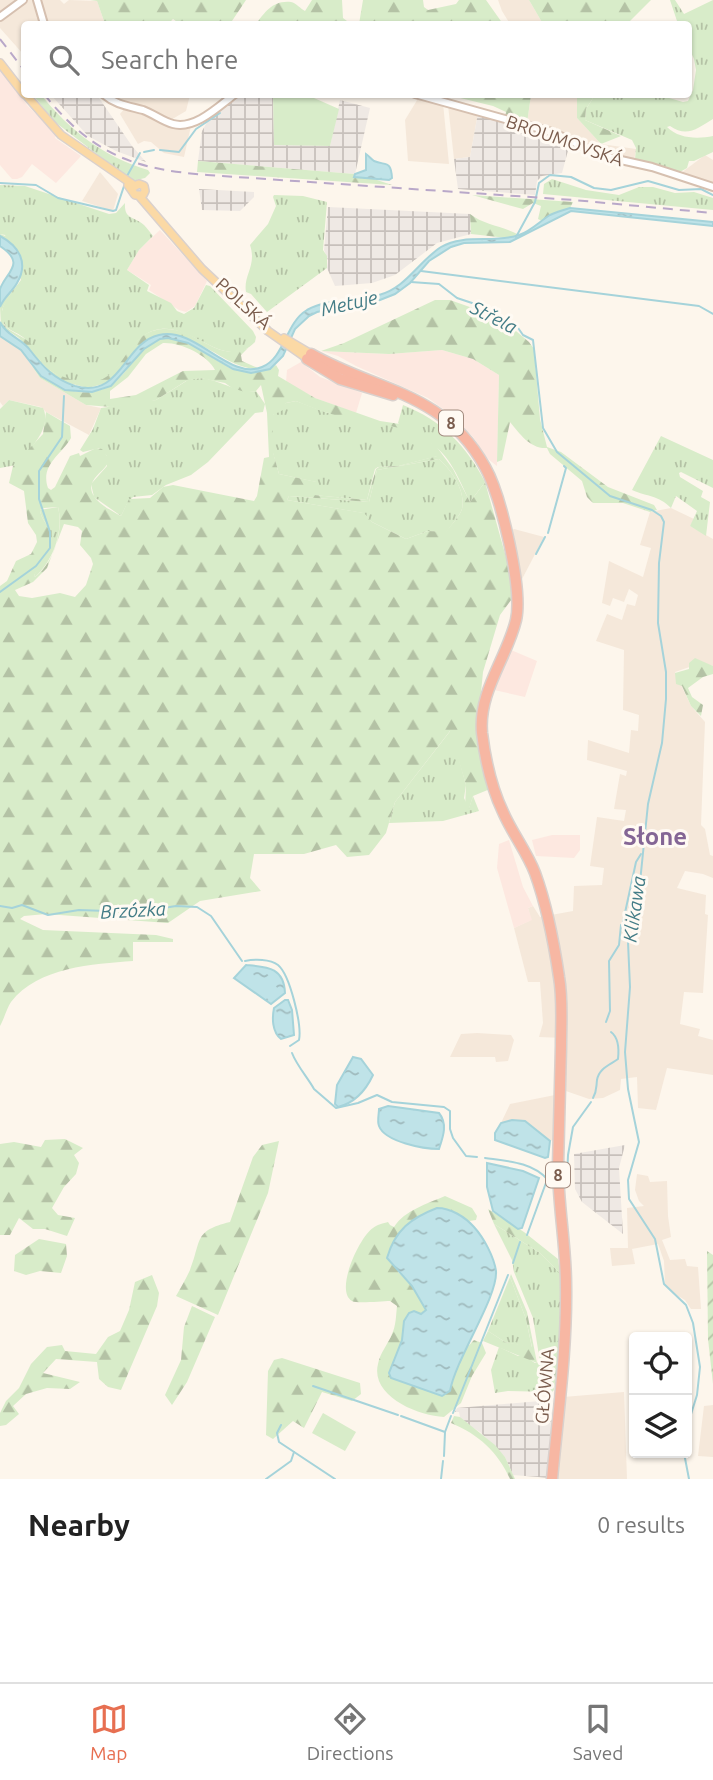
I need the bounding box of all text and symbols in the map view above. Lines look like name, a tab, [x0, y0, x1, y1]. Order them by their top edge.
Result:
search box	[21, 21, 692, 98]
icon: search	[45, 41, 83, 79]
text: Search here	[101, 45, 238, 74]
street label: BROUMOVSKÁ	[504, 110, 627, 169]
street label: POLSKÁ	[212, 272, 276, 333]
water label: Metuje	[318, 286, 380, 320]
water label: Střela	[466, 296, 521, 338]
road number: 8	[439, 410, 463, 436]
district label: Słone	[623, 823, 687, 850]
water label: Klikawa	[618, 875, 650, 943]
water label: Brzózka	[100, 897, 166, 923]
road number: 8	[546, 1162, 570, 1188]
map controls	[629, 1332, 692, 1458]
button: locate	[629, 1332, 692, 1395]
street label: GŁÓWNA	[530, 1347, 557, 1425]
button: layers	[629, 1395, 692, 1458]
text: Nearby	[28, 1508, 130, 1542]
text: 0 results	[597, 1512, 685, 1537]
tab: Map	[90, 1700, 128, 1764]
tab: Directions	[307, 1700, 394, 1764]
tab: Saved	[573, 1700, 623, 1764]

